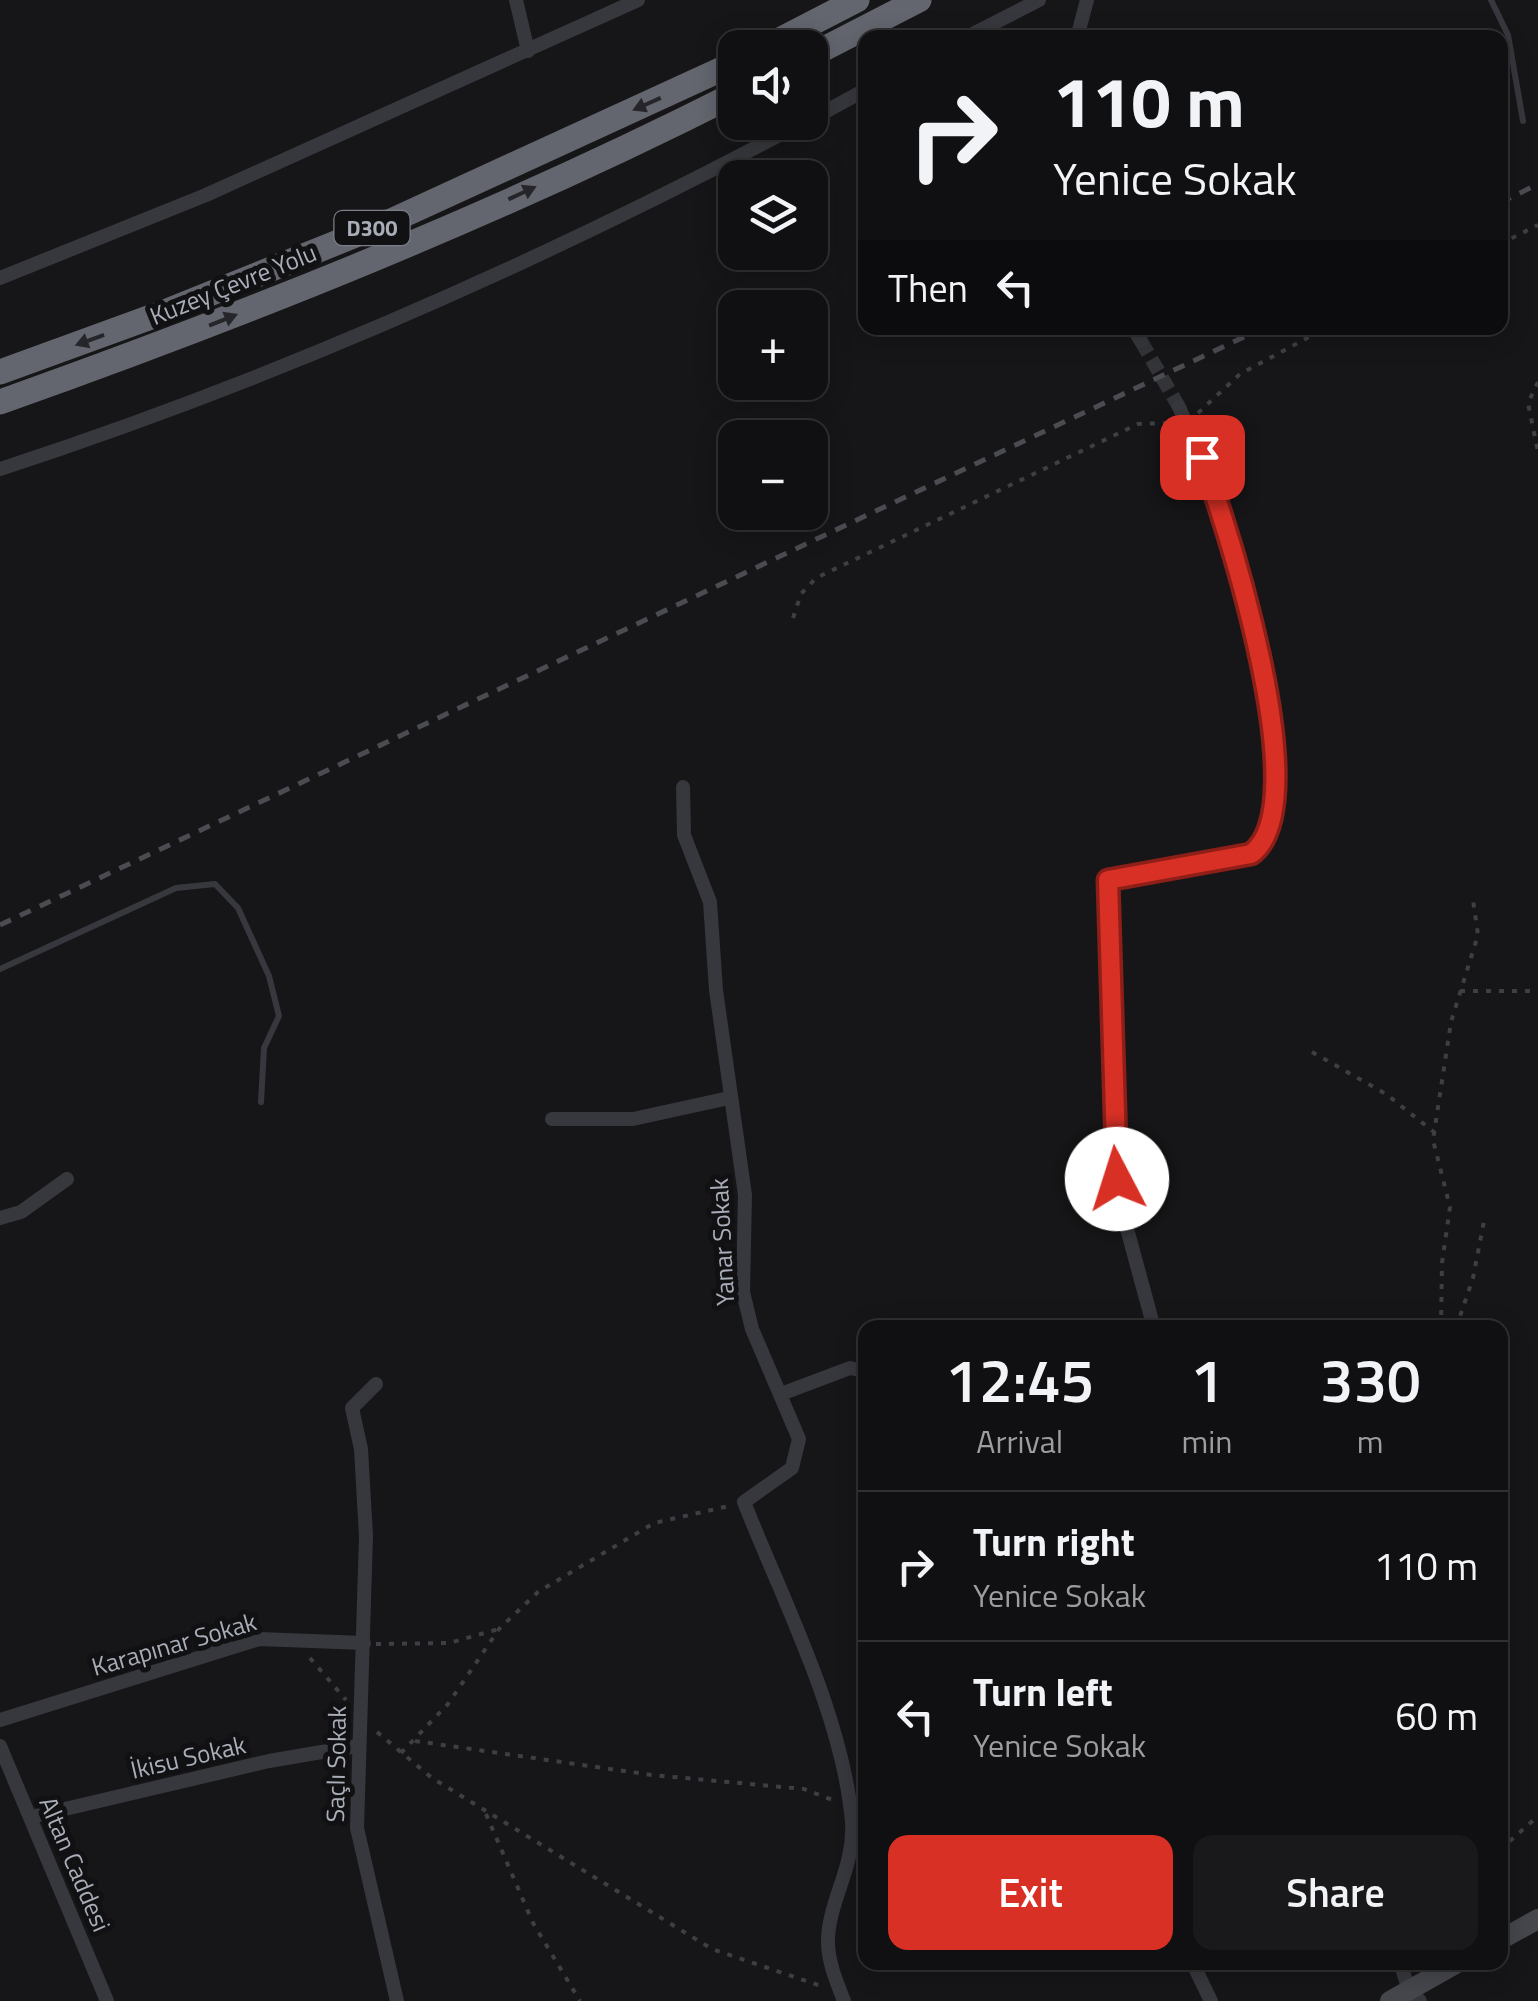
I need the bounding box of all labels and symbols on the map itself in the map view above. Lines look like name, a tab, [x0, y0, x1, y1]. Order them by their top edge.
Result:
one-way arrow	[632, 96, 661, 113]
one-way arrow	[508, 184, 537, 201]
road number: D300	[334, 211, 410, 245]
street label: Kuzey Çevre Yolu	[144, 233, 322, 335]
one-way arrow	[208, 312, 238, 328]
one-way arrow	[74, 333, 104, 348]
pin	[1160, 415, 1245, 500]
position arrow	[1065, 1127, 1169, 1231]
street label: Yanar Sokak	[700, 1177, 744, 1307]
street label: Karapınar Sokak	[87, 1602, 261, 1686]
street label: Saçlı Sokak	[316, 1705, 356, 1823]
street label: İkisu Sokak	[127, 1725, 249, 1789]
street label: Altan Caddesi	[30, 1791, 120, 1937]

